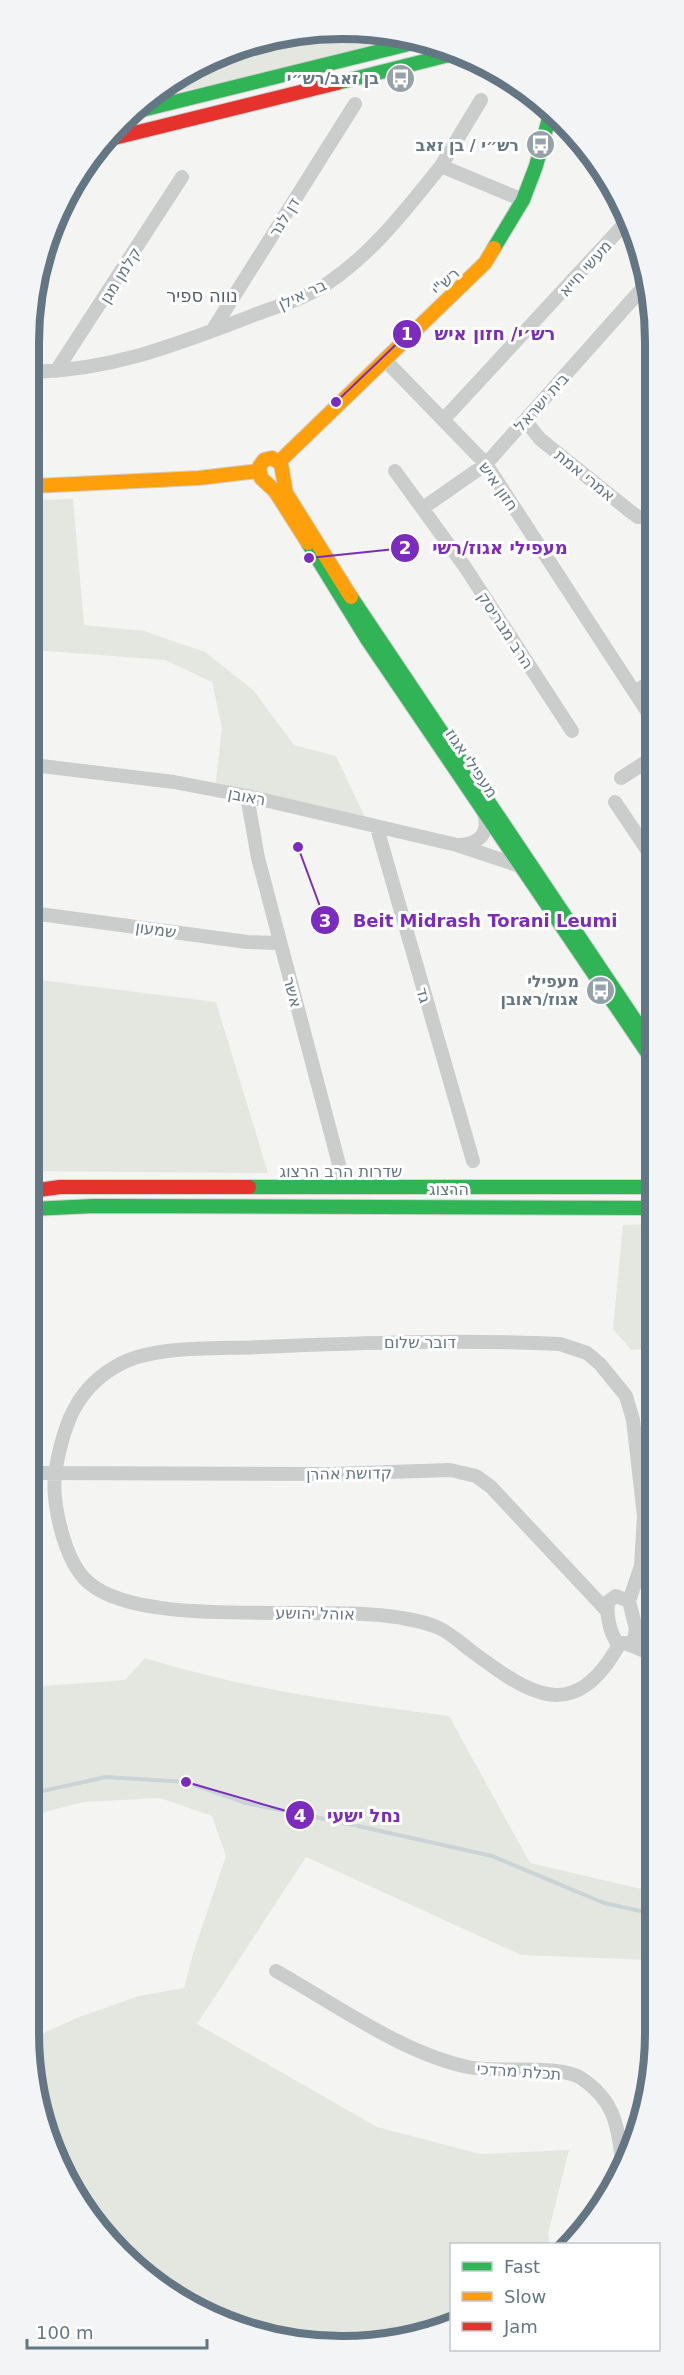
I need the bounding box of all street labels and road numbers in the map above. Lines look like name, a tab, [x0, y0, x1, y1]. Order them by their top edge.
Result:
street label: דן לנר	[265, 194, 304, 240]
street label: מעשי חייא	[555, 236, 616, 300]
street label: קלמן מגן	[96, 244, 145, 307]
street label: רש"י	[427, 264, 463, 299]
street label: בר אילן	[275, 275, 329, 314]
street label: בית ישראל	[510, 369, 573, 436]
street label: אמרי אמת	[551, 446, 618, 505]
street label: חזון איש	[475, 458, 522, 514]
street label: הרב מבריסק	[474, 588, 538, 672]
street label: מעפילי אגוז	[442, 725, 502, 802]
street label: ראובן	[227, 784, 267, 809]
street label: שמעון	[134, 917, 178, 942]
street label: אשר	[279, 975, 306, 1010]
street label: גד	[412, 985, 435, 1006]
street label: שדרות הרב הרצוג	[280, 1162, 402, 1181]
street label: הרצוג	[429, 1180, 469, 1199]
street label: דובר שלום	[384, 1333, 456, 1352]
street label: קדושת אהרן	[306, 1463, 392, 1484]
street label: אוהל יהושע	[275, 1603, 355, 1624]
street label: תכלת מרדכי	[476, 2059, 562, 2084]

